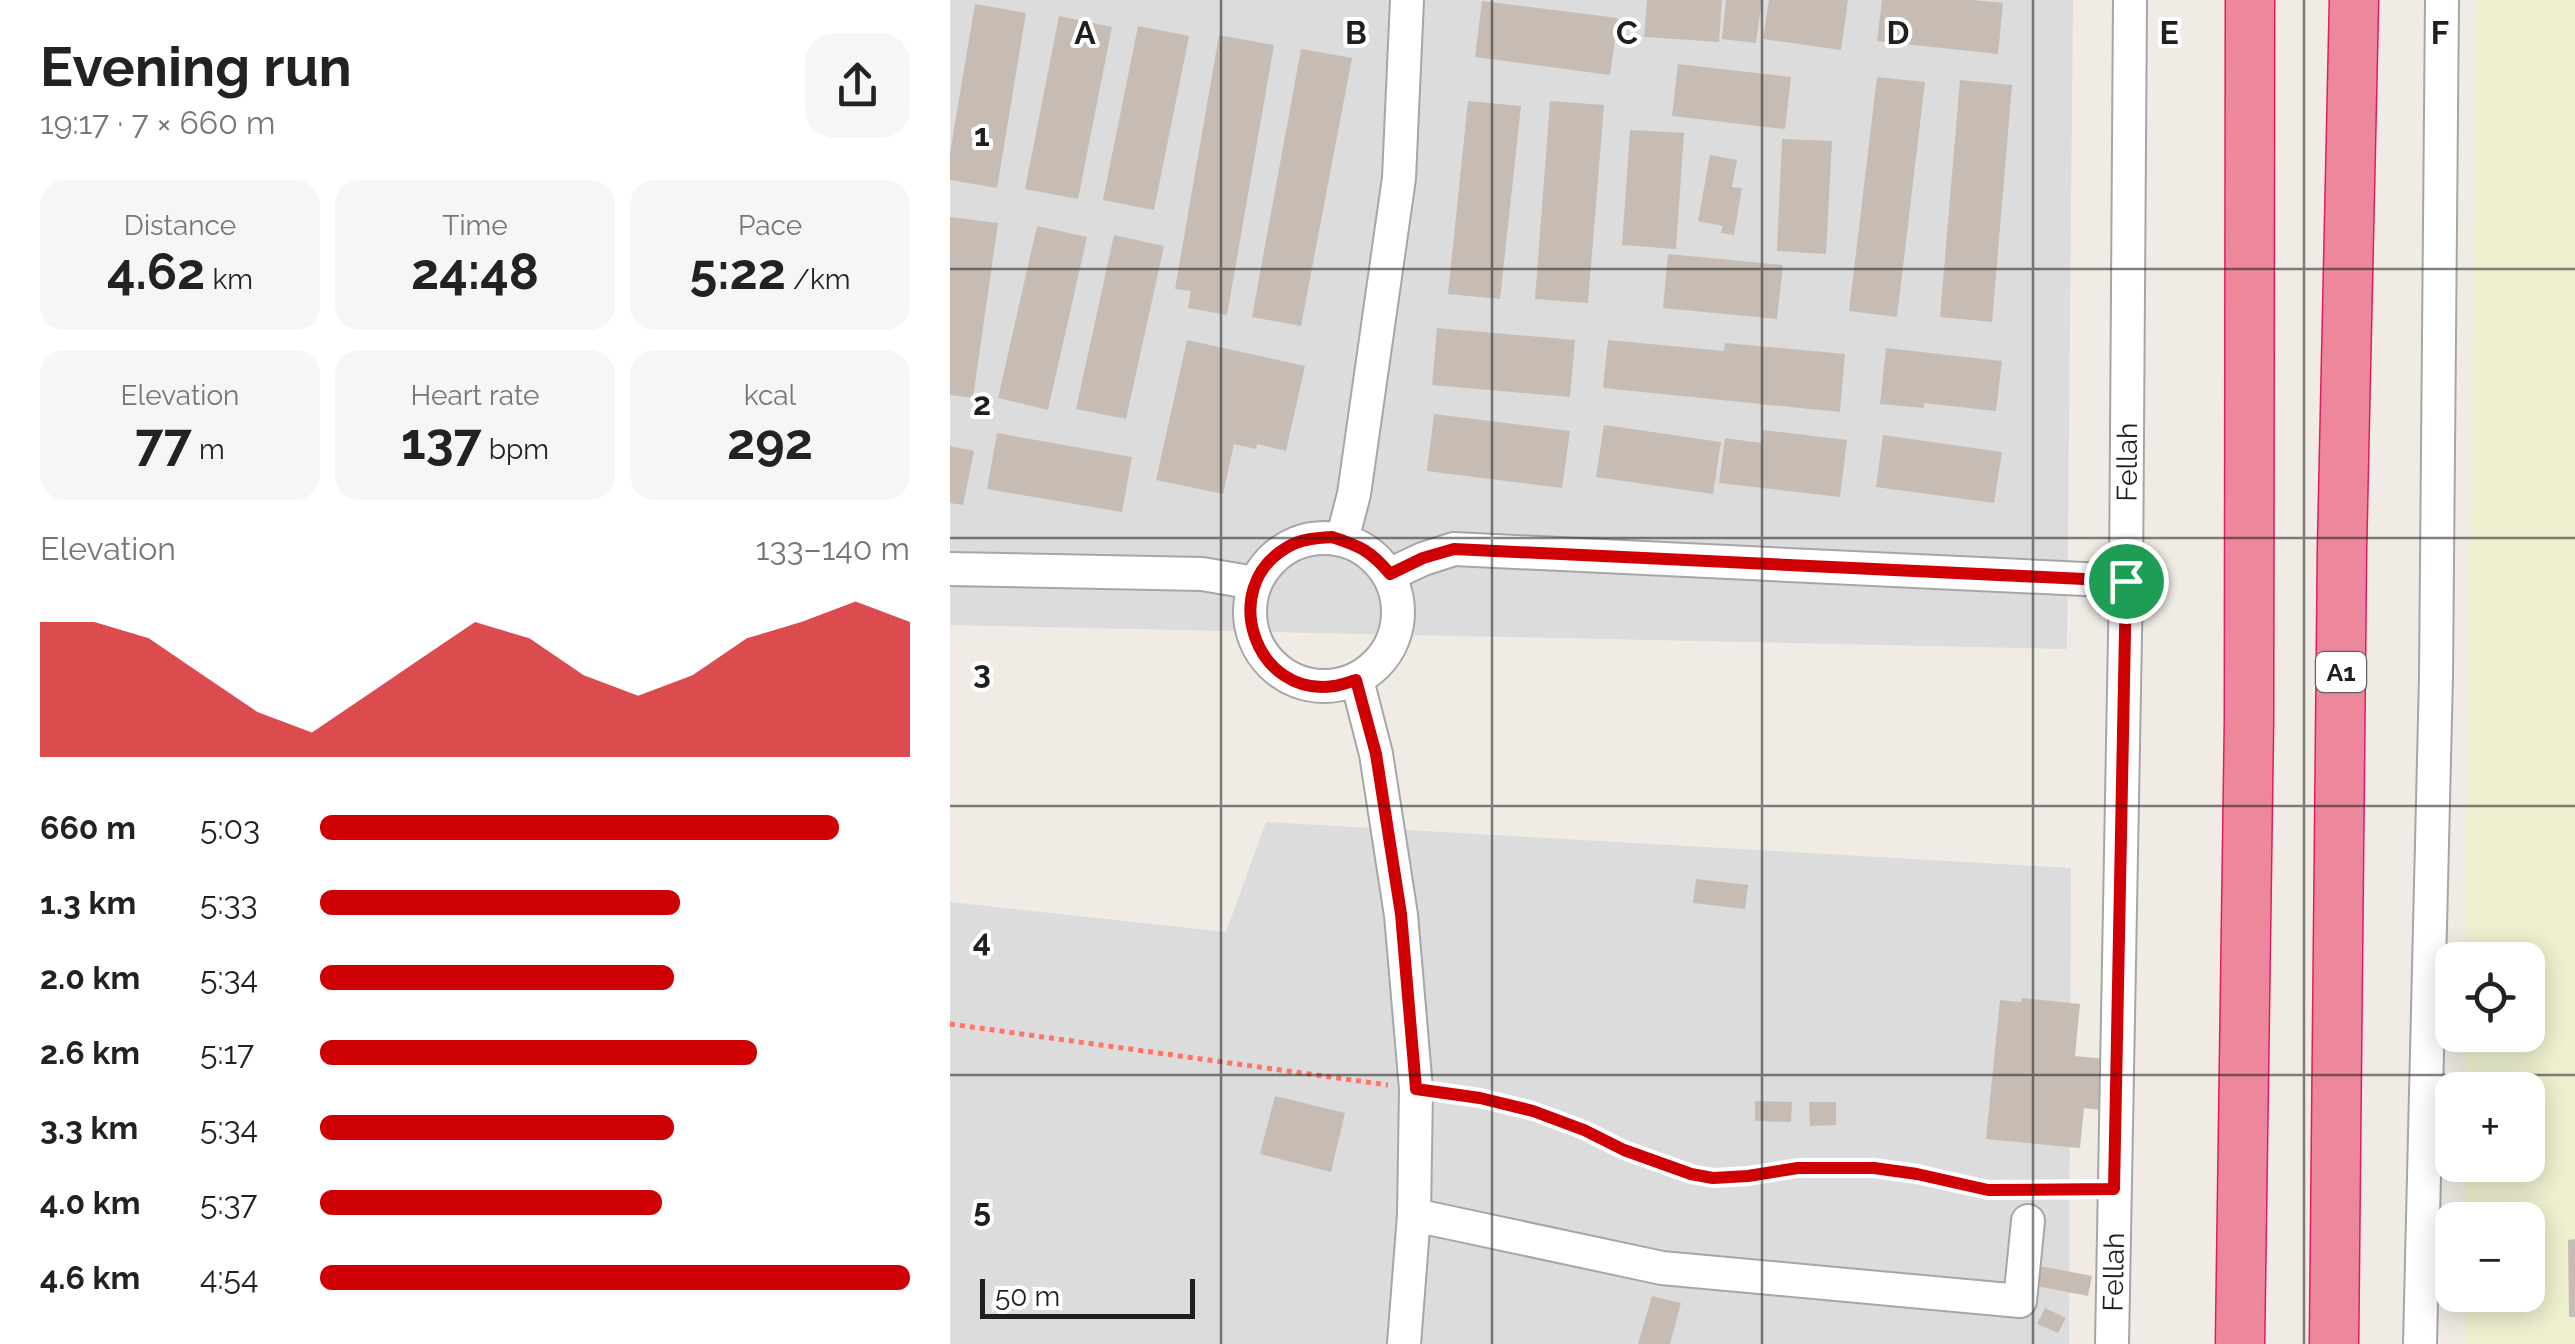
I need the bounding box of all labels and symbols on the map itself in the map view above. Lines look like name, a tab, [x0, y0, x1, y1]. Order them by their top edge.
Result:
text: A	[1074, 14, 1096, 51]
text: B	[1345, 14, 1367, 51]
text: C	[1616, 14, 1638, 51]
text: D	[1887, 14, 1909, 51]
text: E	[2159, 14, 2179, 51]
text: F	[2431, 14, 2449, 51]
text: 1	[974, 116, 990, 153]
text: 2	[973, 385, 991, 422]
street label: Fellah	[2111, 423, 2144, 502]
pin	[2084, 539, 2169, 624]
road number: A1	[2316, 652, 2366, 692]
text: 3	[973, 653, 991, 690]
text: 4	[973, 922, 991, 959]
text: 5	[973, 1191, 991, 1228]
street label: Fellah	[2097, 1232, 2131, 1312]
scale bar	[980, 1274, 1195, 1318]

